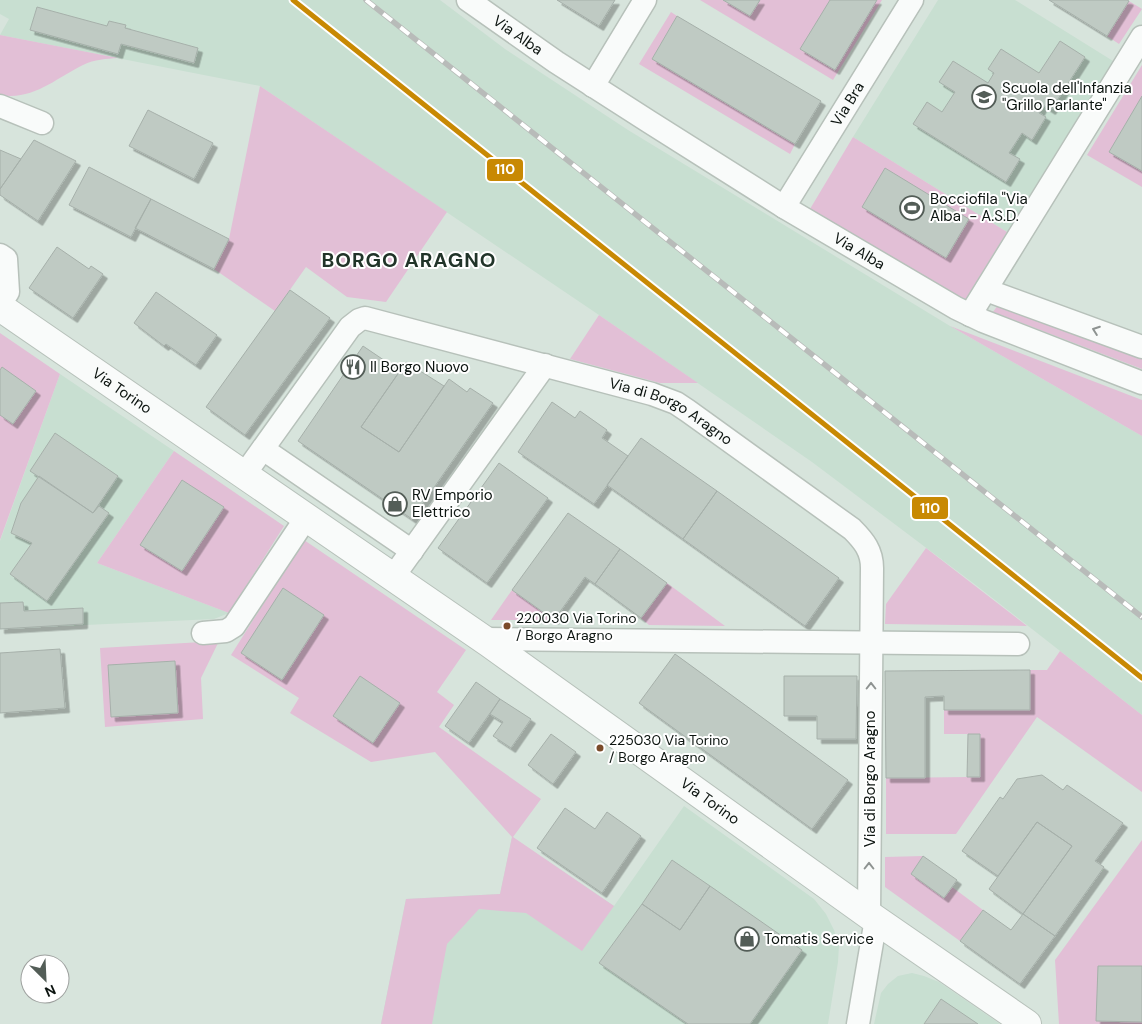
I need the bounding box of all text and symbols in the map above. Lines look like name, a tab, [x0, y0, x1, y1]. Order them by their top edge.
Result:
street label: Via Alba	[489, 11, 547, 60]
street label: Via Bra	[826, 78, 869, 130]
place label: Scuola dell'Infanzia "Grillo Parlante"	[1002, 78, 1132, 115]
school or university icon: Scuola dell'Infanzia "Grillo Parlante"	[971, 84, 997, 110]
line badge: 110	[486, 158, 524, 182]
text: 110	[495, 160, 515, 178]
place label: Bocciofila "Via Alba" - A.S.D.	[930, 189, 1028, 226]
sports icon: Bocciofila "Via Alba" - A.S.D.	[899, 195, 925, 221]
street label: Via Alba	[830, 228, 889, 274]
district label: BORGO ARAGNO	[322, 247, 497, 273]
one-way arrow	[1092, 326, 1101, 336]
restaurant icon: Il Borgo Nuovo	[340, 354, 366, 380]
place label: Il Borgo Nuovo	[370, 357, 469, 377]
street label: Via Torino	[88, 363, 156, 419]
street label: Via di Borgo Aragno	[607, 373, 737, 450]
place label: RV Emporio Elettrico	[412, 485, 493, 522]
shop icon: RV Emporio Elettrico	[382, 491, 408, 517]
line badge: 110	[911, 496, 949, 520]
text: 110	[920, 499, 940, 517]
place label: 220030 Via Torino / Borgo Aragno	[516, 609, 637, 644]
marker: 220030 Via Torino / Borgo Aragno	[502, 621, 512, 631]
one-way arrow	[865, 682, 876, 690]
street label: Via di Borgo Aragno	[860, 711, 880, 847]
place label: 225030 Via Torino / Borgo Aragno	[609, 731, 729, 766]
marker: 225030 Via Torino / Borgo Aragno	[595, 743, 605, 753]
street label: Via Torino	[676, 773, 744, 829]
one-way arrow	[864, 862, 874, 870]
shop icon: Tomatis Service	[734, 926, 760, 952]
place label: Tomatis Service	[764, 929, 874, 949]
north arrow	[20, 954, 70, 1004]
text: N	[42, 981, 59, 1001]

